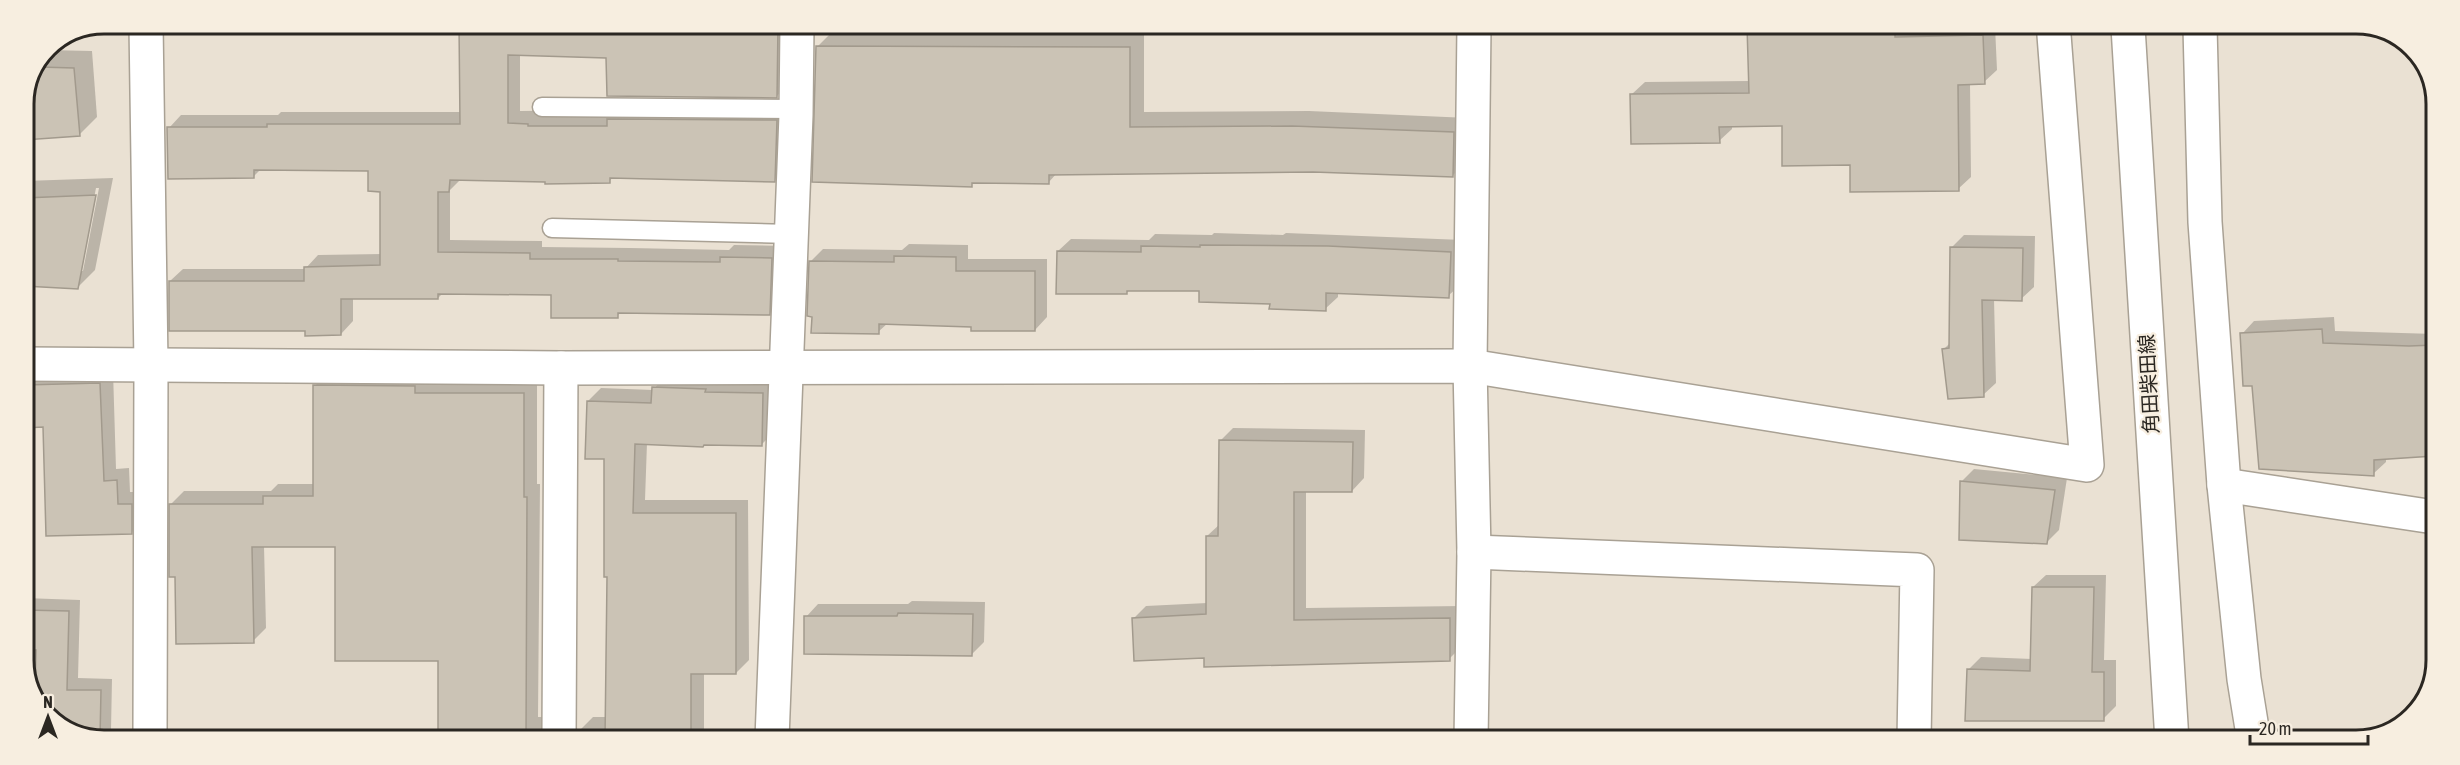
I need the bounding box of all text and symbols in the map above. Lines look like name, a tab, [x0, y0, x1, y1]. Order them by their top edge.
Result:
street label: 角田柴田線	[2134, 333, 2163, 435]
north arrow	[18, 687, 78, 747]
text: N	[43, 693, 53, 711]
scale bar	[2250, 708, 2368, 746]
text: 20 m	[2259, 718, 2291, 739]

